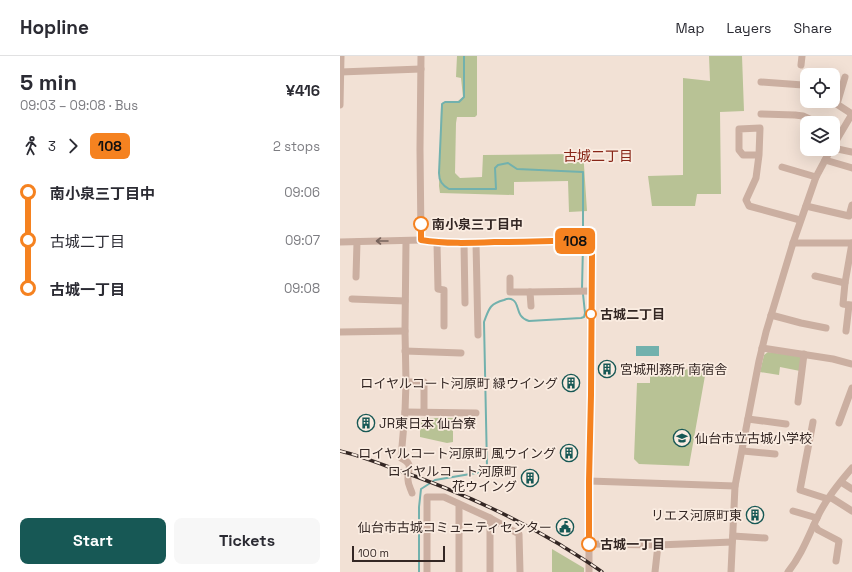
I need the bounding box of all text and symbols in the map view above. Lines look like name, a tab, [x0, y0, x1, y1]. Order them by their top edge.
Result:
text: Hopline	[20, 15, 89, 40]
text: Map	[675, 19, 705, 37]
text: Layers	[727, 19, 771, 37]
text: Share	[793, 19, 832, 37]
text: 5 min	[20, 68, 77, 96]
map controls	[800, 68, 840, 156]
button: locate	[800, 68, 840, 108]
text: ¥416	[286, 81, 320, 100]
text: 09:03 – 09:08 · Bus	[20, 97, 138, 114]
button: layers	[800, 116, 840, 156]
icon: walk	[20, 135, 42, 157]
icon: forward	[62, 135, 84, 157]
text: 108	[98, 137, 122, 155]
text: 3	[48, 138, 56, 155]
text: 2 stops	[273, 138, 320, 155]
district label: 古城二丁目	[563, 147, 633, 165]
text: 南小泉三丁目中	[50, 184, 155, 203]
text: 09:06	[284, 184, 320, 201]
marker: 南小泉三丁目中	[413, 216, 429, 232]
place label: 南小泉三丁目中	[432, 216, 523, 233]
line badge: 108	[552, 228, 598, 254]
text: 古城二丁目	[50, 232, 125, 251]
text: 09:07	[285, 232, 320, 249]
text: 108	[563, 232, 587, 250]
one-way arrow	[376, 237, 389, 245]
text: 古城一丁目	[50, 280, 125, 299]
text: 09:08	[284, 280, 320, 297]
place label: 古城二丁目	[600, 306, 665, 323]
marker: 古城二丁目	[585, 308, 597, 320]
building icon: 宮城刑務所 南宿舎	[597, 359, 617, 379]
place label: 宮城刑務所 南宿舎	[620, 361, 727, 378]
building icon: ロイヤルコート河原町 緑ウイング	[561, 373, 581, 393]
place label: ロイヤルコート河原町 緑ウイング	[360, 375, 558, 392]
building icon: JR東日本 仙台寮	[356, 413, 376, 433]
place label: JR東日本 仙台寮	[379, 415, 476, 432]
school or university icon: 仙台市立古城小学校	[672, 428, 692, 448]
place label: 仙台市立古城小学校	[695, 430, 812, 447]
building icon: ロイヤルコート河原町 風ウイング	[559, 443, 579, 463]
place label: ロイヤルコート河原町 風ウイング	[358, 445, 556, 462]
place label: ロイヤルコート河原町 花ウイング	[388, 463, 517, 495]
building icon: ロイヤルコート河原町 花ウイング	[520, 468, 540, 488]
building icon: リエス河原町東	[745, 505, 765, 525]
place label: リエス河原町東	[651, 507, 742, 524]
public building icon: 仙台市古城コミュニティセンター	[555, 517, 575, 537]
button: Start	[20, 518, 166, 564]
button: Tickets	[174, 518, 320, 564]
place label: 仙台市古城コミュニティセンター	[358, 519, 552, 536]
marker: 古城一丁目	[581, 536, 597, 552]
place label: 古城一丁目	[600, 536, 665, 553]
scale bar	[352, 544, 445, 563]
text: 100 m	[358, 546, 389, 560]

